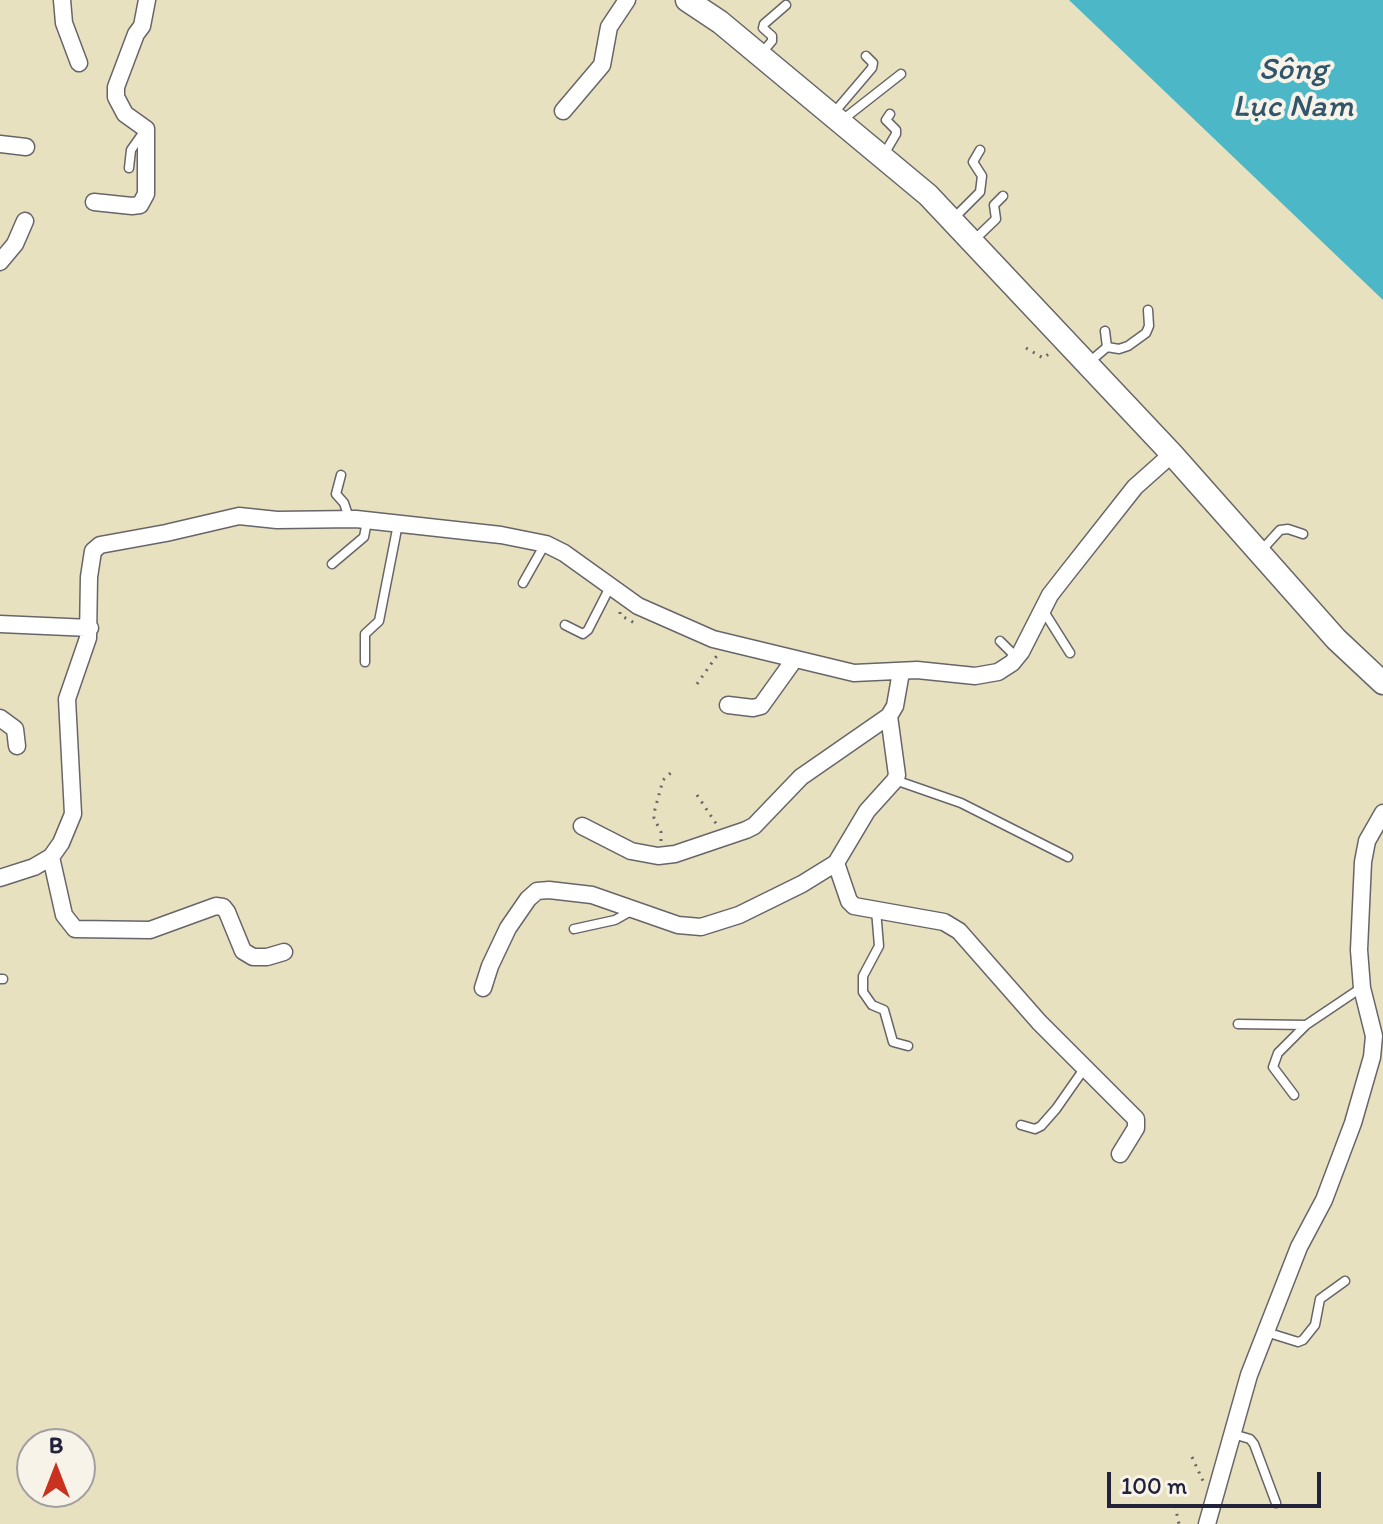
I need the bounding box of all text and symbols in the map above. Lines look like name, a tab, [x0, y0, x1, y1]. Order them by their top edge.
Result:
water label: Sông Lục Nam	[1232, 52, 1354, 127]
north arrow	[16, 1428, 96, 1508]
text: B	[49, 1432, 63, 1459]
scale bar	[1111, 1456, 1325, 1506]
text: 100 m	[1121, 1471, 1187, 1500]

